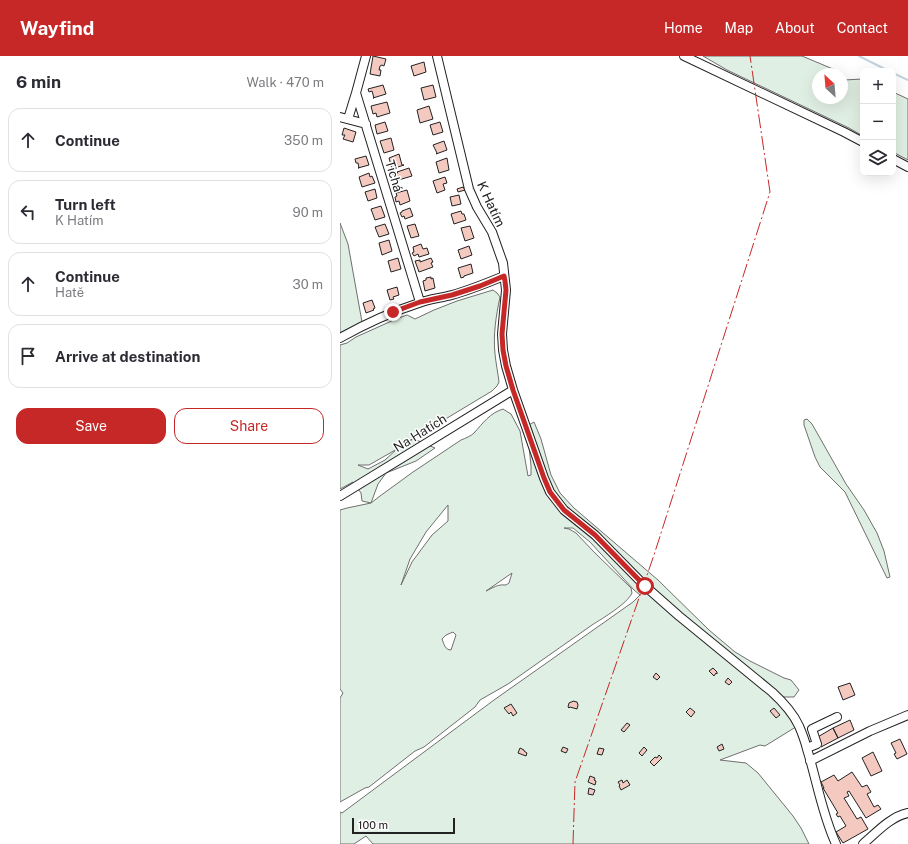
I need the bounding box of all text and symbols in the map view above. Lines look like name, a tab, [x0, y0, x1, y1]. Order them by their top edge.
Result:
text: Wayfind	[20, 17, 94, 39]
text: Home	[664, 20, 703, 36]
text: Map	[725, 20, 753, 36]
text: About	[775, 20, 815, 36]
text: Contact	[837, 20, 888, 36]
north arrow	[812, 68, 848, 104]
map controls	[860, 68, 896, 176]
button: +	[860, 68, 896, 104]
text: 6 min	[16, 72, 61, 92]
text: Walk · 470 m	[247, 75, 324, 90]
button: −	[860, 104, 896, 140]
icon: ahead	[17, 129, 39, 151]
text: Continue	[55, 132, 120, 149]
text: 350 m	[284, 133, 323, 148]
button: layers	[860, 140, 896, 176]
street label: Tichá	[382, 158, 406, 194]
street label: K Hatím	[474, 179, 508, 229]
text: Turn left	[55, 196, 116, 213]
icon: left	[17, 201, 39, 223]
text: 90 m	[293, 205, 323, 220]
text: K Hatím	[55, 213, 103, 228]
text: Continue	[55, 268, 120, 285]
icon: ahead	[17, 273, 39, 295]
text: 30 m	[293, 277, 323, 292]
text: Hatě	[55, 285, 84, 300]
route end	[384, 303, 402, 321]
icon: arrive	[17, 345, 39, 367]
text: Arrive at destination	[55, 348, 200, 365]
button: Save	[16, 408, 166, 444]
button: Share	[174, 408, 324, 444]
street label: Na Hatích	[391, 411, 449, 455]
route start	[636, 577, 654, 595]
scale bar	[352, 816, 455, 835]
text: 100 m	[358, 819, 388, 831]

